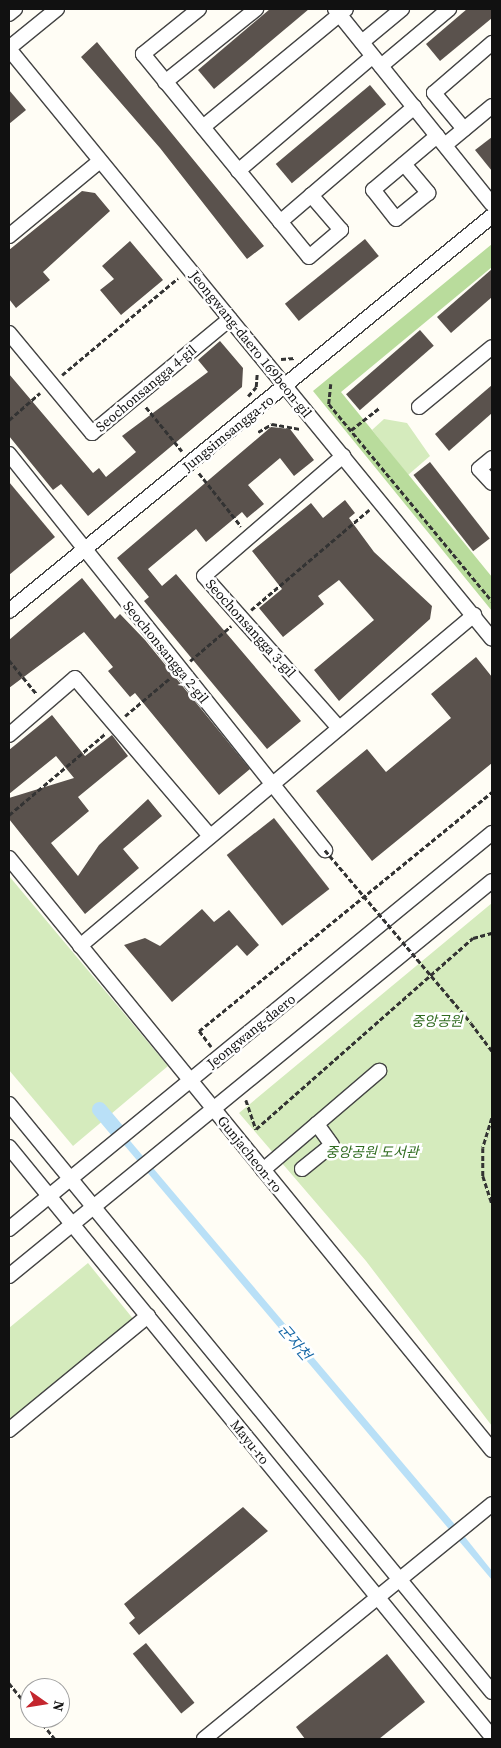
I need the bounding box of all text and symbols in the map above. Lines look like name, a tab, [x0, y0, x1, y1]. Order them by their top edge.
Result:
street label: Jeongwang-daero 169beon-gil	[186, 267, 316, 421]
street label: Seochonsangga 4-gil	[92, 341, 200, 435]
street label: Jungsimsangga-ro	[179, 391, 277, 475]
street label: Seochonsangga 3-gil	[202, 575, 300, 681]
street label: Seochonsangga 2-gil	[120, 598, 212, 706]
street label: Jeongwang-daero	[203, 990, 299, 1072]
park label: 중앙공원	[411, 1013, 463, 1029]
street label: Gunjacheon-ro	[214, 1112, 286, 1196]
park label: 중앙공원 도서관	[325, 1144, 419, 1160]
water label: 군자천	[275, 1320, 315, 1364]
street label: Mayu-ro	[227, 1416, 273, 1468]
north arrow	[20, 1678, 70, 1728]
text: N	[48, 1699, 70, 1713]

